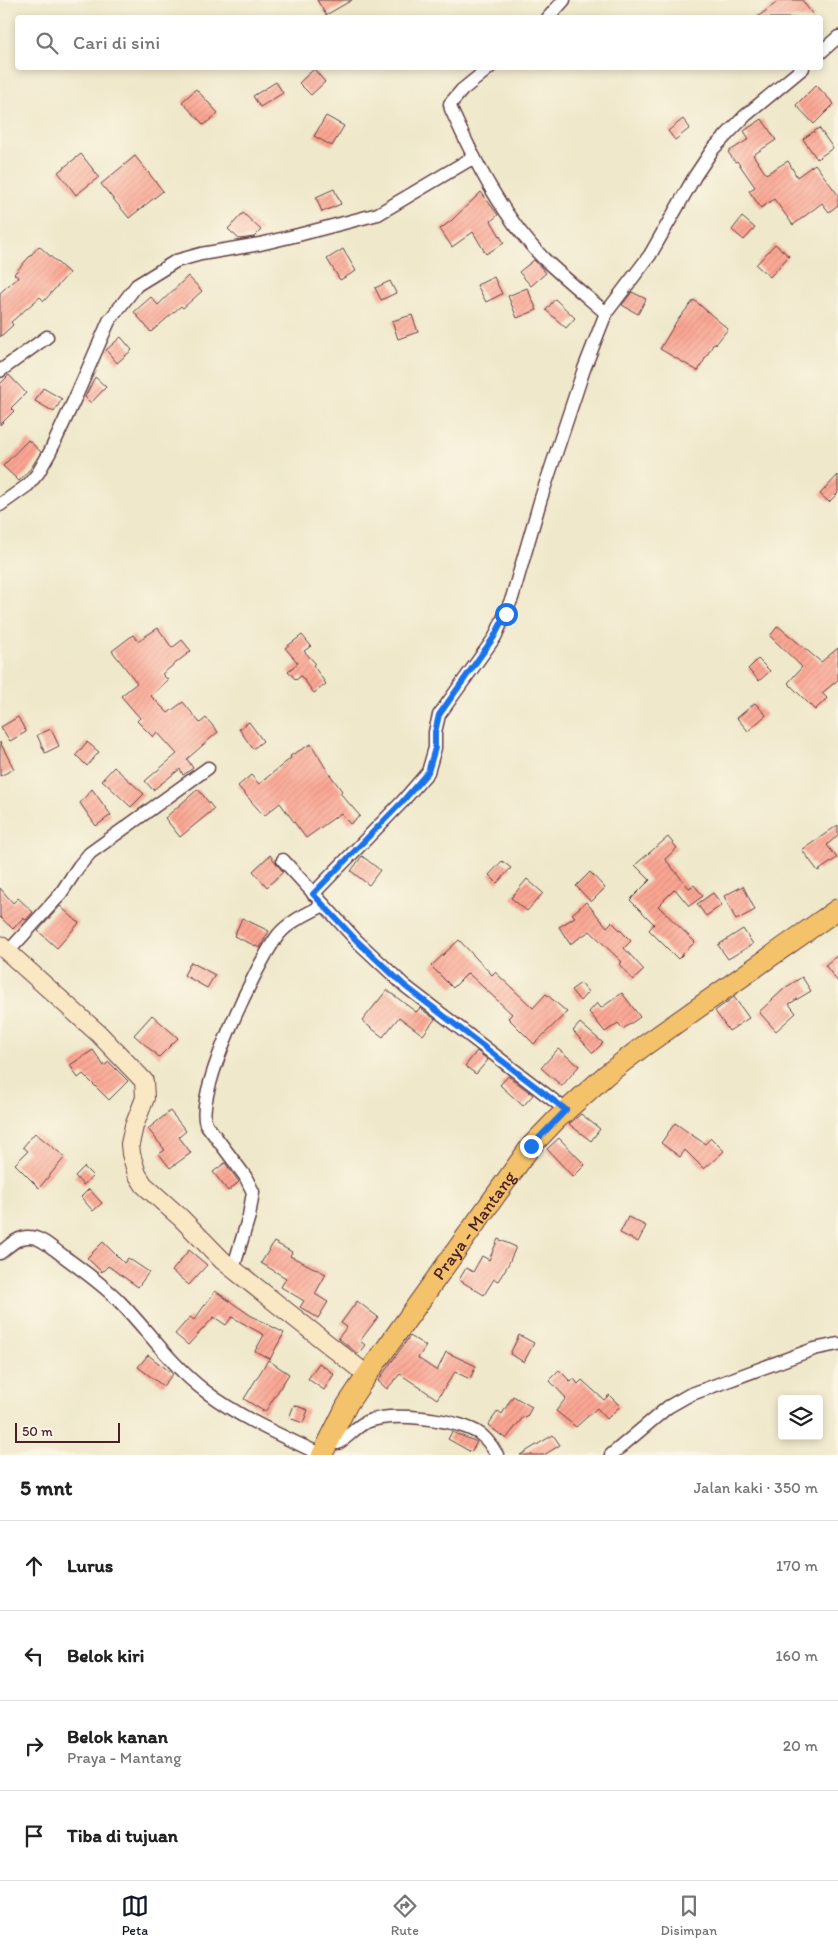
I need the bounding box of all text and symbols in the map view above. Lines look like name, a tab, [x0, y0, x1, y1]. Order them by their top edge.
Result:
search box	[15, 15, 823, 70]
icon: search	[33, 29, 61, 57]
text: Cari di sini	[73, 31, 160, 54]
route start	[495, 603, 518, 626]
route end	[520, 1135, 543, 1158]
street label: Praya - Mantang	[428, 1166, 521, 1284]
map controls	[778, 1395, 823, 1440]
button: layers	[778, 1395, 823, 1440]
scale bar	[15, 1420, 120, 1443]
text: 50 m	[22, 1423, 53, 1440]
text: 5 mnt	[20, 1475, 73, 1500]
text: Jalan kaki · 350 m	[694, 1478, 818, 1497]
icon: ahead	[20, 1552, 48, 1580]
text: Lurus	[67, 1554, 113, 1577]
text: 170 m	[776, 1556, 818, 1575]
icon: left	[20, 1642, 48, 1670]
text: Belok kiri	[67, 1644, 144, 1667]
text: 160 m	[775, 1646, 818, 1665]
text: Belok kanan	[67, 1725, 168, 1748]
icon: right	[20, 1732, 48, 1760]
text: 20 m	[783, 1736, 818, 1755]
text: Praya - Mantang	[67, 1748, 181, 1767]
icon: arrive	[20, 1822, 48, 1850]
text: Tiba di tujuan	[67, 1824, 178, 1847]
tab: Peta	[121, 1892, 149, 1939]
tab: Rute	[391, 1892, 419, 1939]
tab: Disimpan	[661, 1892, 717, 1939]

